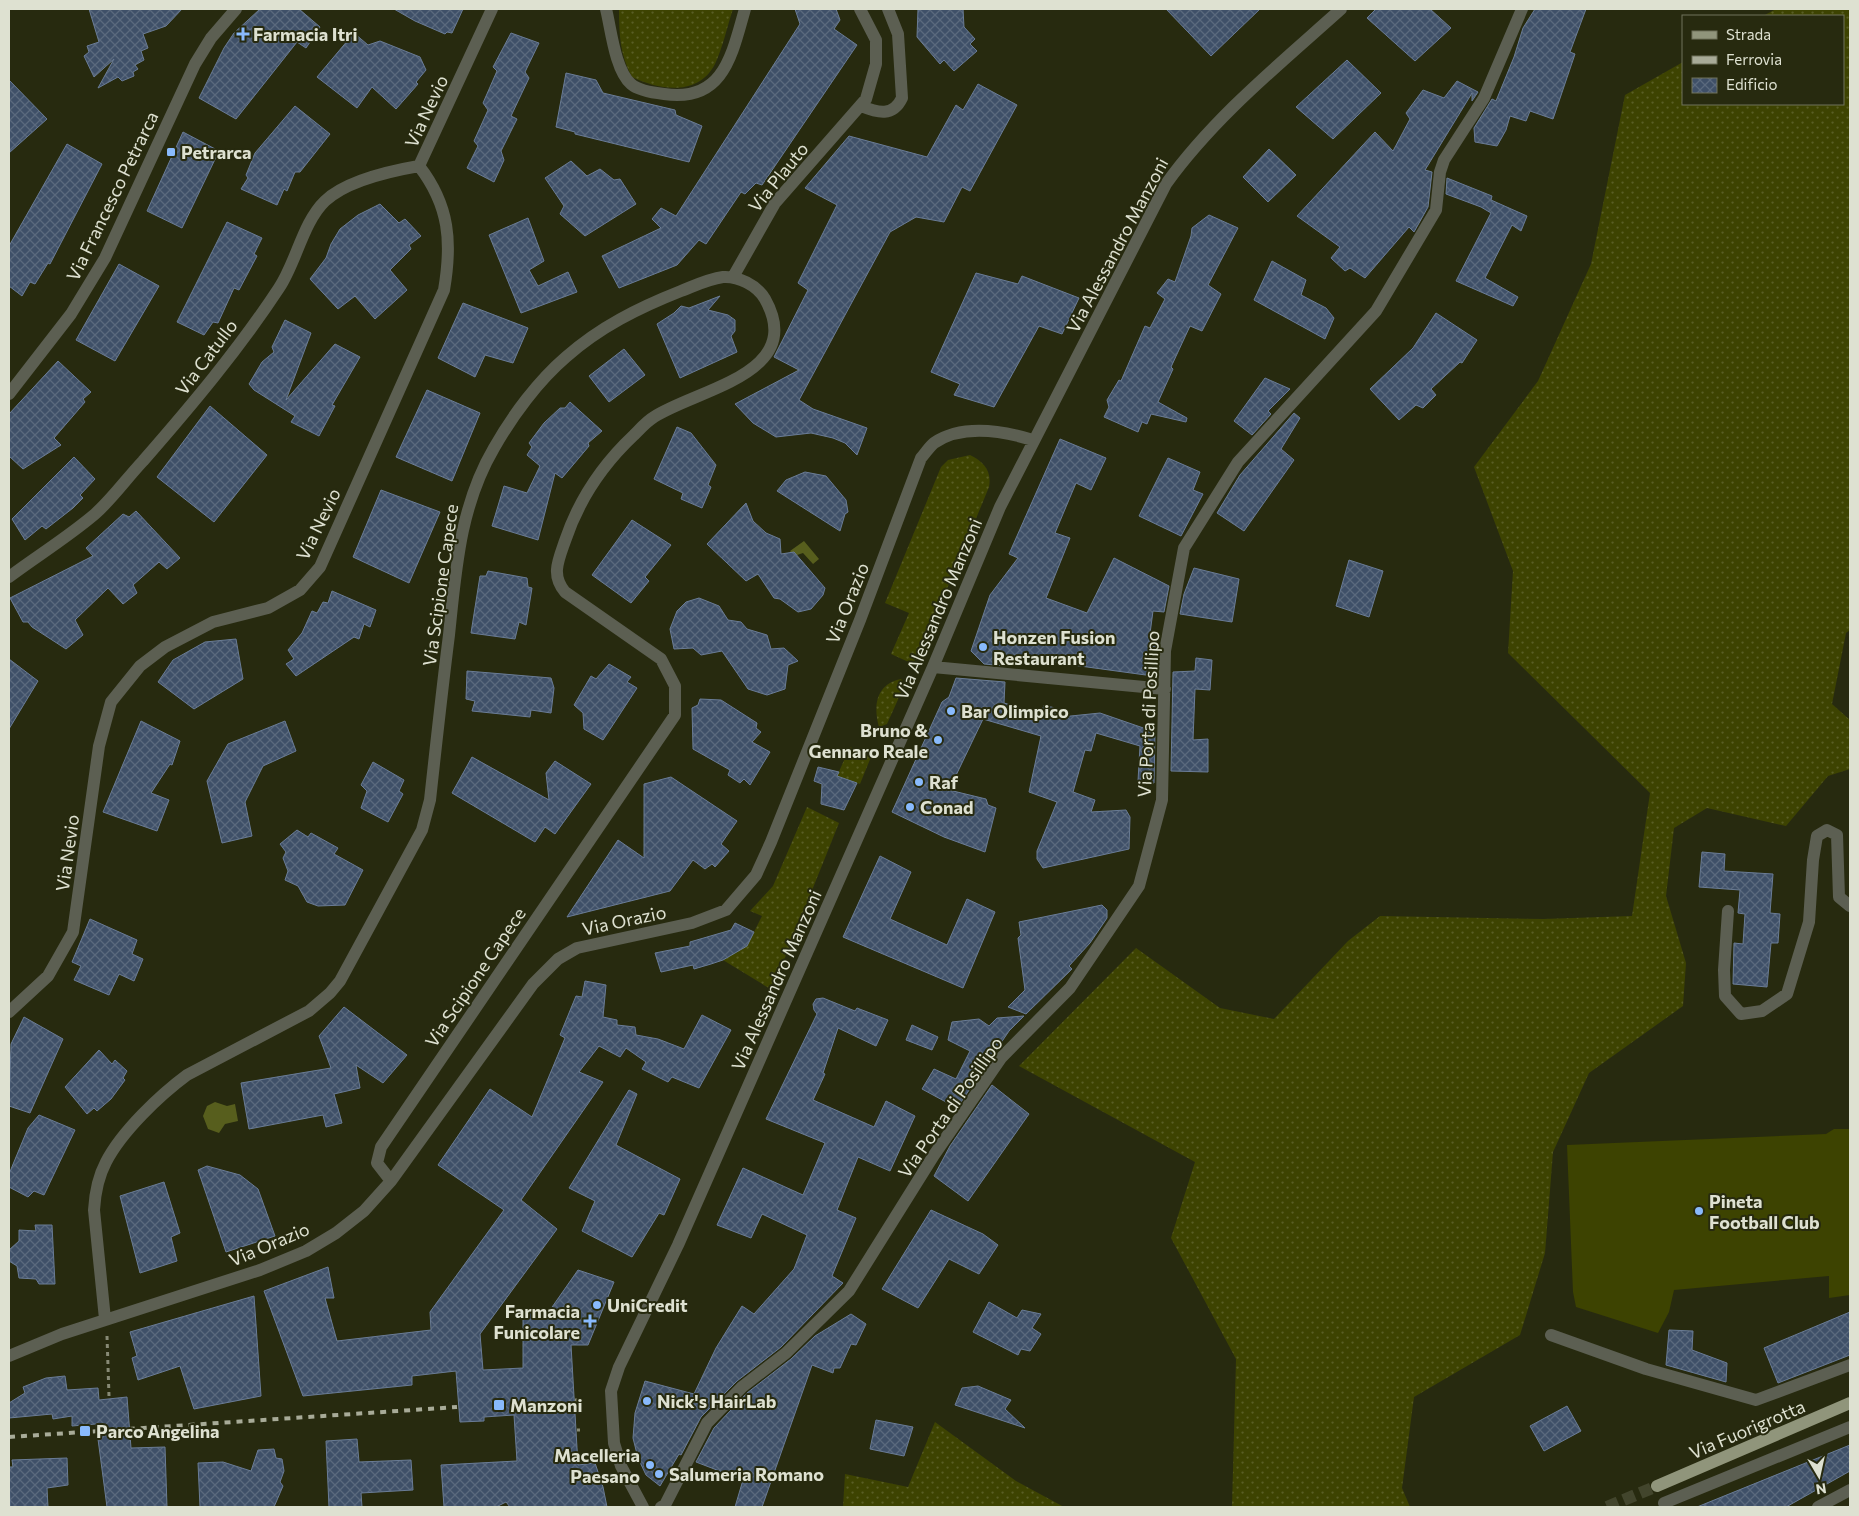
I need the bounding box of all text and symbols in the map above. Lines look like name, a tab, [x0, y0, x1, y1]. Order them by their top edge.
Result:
legend	[1682, 15, 1844, 105]
place label: Farmacia Itri	[253, 23, 358, 45]
text: Strada	[1726, 25, 1771, 43]
marker: Farmacia Itri	[237, 28, 249, 40]
text: Ferrovia	[1726, 50, 1782, 68]
street label: Via Nevio	[400, 71, 452, 151]
text: Edificio	[1726, 75, 1777, 93]
street label: Via Francesco Petrarca	[61, 108, 163, 284]
street label: Via Plauto	[743, 138, 813, 216]
place label: Petrarca	[181, 141, 252, 163]
marker: Petrarca	[165, 146, 177, 158]
street label: Via Alessandro Manzoni	[1061, 154, 1173, 336]
street label: Via Catullo	[170, 315, 242, 399]
street label: Via Nevio	[291, 484, 345, 564]
street label: Via Scipione Capece	[418, 503, 462, 667]
street label: Via Alessandro Manzoni	[890, 515, 986, 703]
street label: Via Orazio	[821, 559, 873, 647]
place label: Honzen Fusion Restaurant	[993, 626, 1115, 669]
street label: Via Porta di Posillipo	[1133, 630, 1163, 798]
marker: Honzen Fusion Restaurant	[977, 641, 989, 653]
place label: Bar Olimpico	[961, 700, 1069, 722]
marker: Bar Olimpico	[945, 705, 957, 717]
place label: Bruno & Gennaro Reale	[809, 719, 928, 762]
marker: Bruno & Gennaro Reale	[932, 734, 944, 746]
place label: Raf	[929, 771, 959, 793]
marker: Raf	[913, 776, 925, 788]
place label: Conad	[920, 796, 974, 818]
marker: Conad	[904, 801, 916, 813]
street label: Via Nevio	[51, 813, 83, 893]
street label: Via Alessandro Manzoni	[726, 886, 826, 1074]
street label: Via Orazio	[580, 900, 668, 940]
street label: Via Scipione Capece	[420, 903, 530, 1051]
street label: Via Porta di Posillipo	[893, 1032, 1007, 1182]
place label: Pineta Football Club	[1709, 1190, 1820, 1233]
marker: Pineta Football Club	[1693, 1205, 1705, 1217]
street label: Via Orazio	[225, 1217, 313, 1271]
place label: UniCredit	[607, 1294, 688, 1316]
marker: UniCredit	[591, 1299, 603, 1311]
place label: Farmacia Funicolare	[494, 1300, 580, 1343]
marker: Farmacia Funicolare	[584, 1315, 596, 1327]
place label: Nick's HairLab	[657, 1390, 777, 1412]
place label: Manzoni	[510, 1394, 582, 1416]
marker: Nick's HairLab	[641, 1395, 653, 1407]
street label: Via Fuorigrotta	[1686, 1395, 1808, 1463]
marker: Manzoni	[492, 1398, 506, 1412]
place label: Parco Angelina	[96, 1420, 220, 1442]
marker: Parco Angelina	[78, 1424, 92, 1438]
place label: Macelleria Paesano	[554, 1444, 640, 1487]
north arrow	[1794, 1451, 1844, 1501]
marker: Macelleria Paesano	[644, 1459, 656, 1471]
place label: Salumeria Romano	[669, 1463, 824, 1485]
marker: Salumeria Romano	[653, 1468, 665, 1480]
text: N	[1815, 1480, 1828, 1499]

